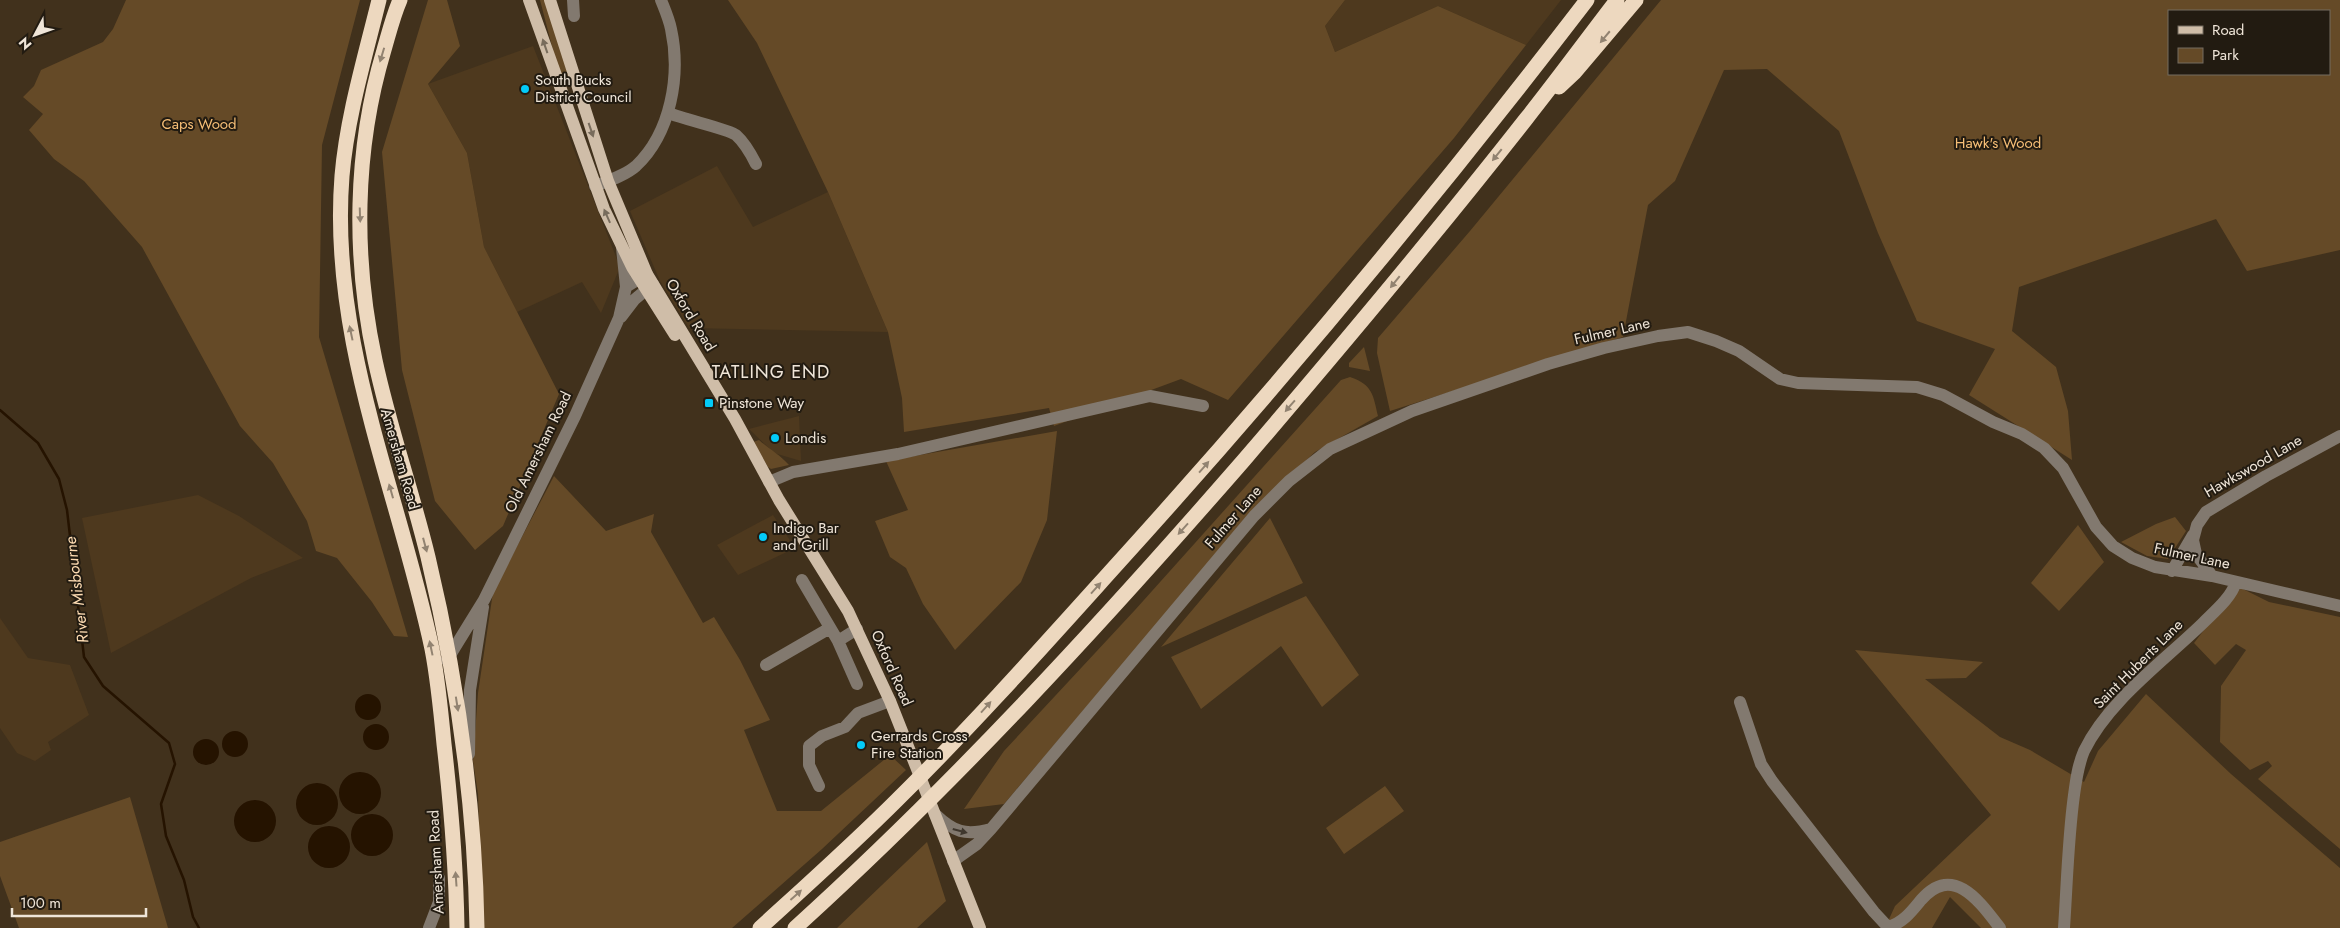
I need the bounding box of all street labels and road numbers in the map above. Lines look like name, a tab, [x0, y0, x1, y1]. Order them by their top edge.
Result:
street label: Oxford Road	[661, 275, 721, 355]
street label: Fulmer Lane	[1572, 312, 1652, 350]
street label: Old Amersham Road	[499, 388, 577, 516]
street label: Amersham Road	[375, 406, 425, 512]
street label: Hawkswood Lane	[2200, 429, 2306, 503]
street label: Fulmer Lane	[1199, 480, 1267, 553]
street label: Fulmer Lane	[2152, 537, 2232, 575]
street label: Saint Huberts Lane	[2088, 614, 2188, 714]
street label: Oxford Road	[865, 626, 919, 710]
street label: Amersham Road	[422, 809, 450, 915]

